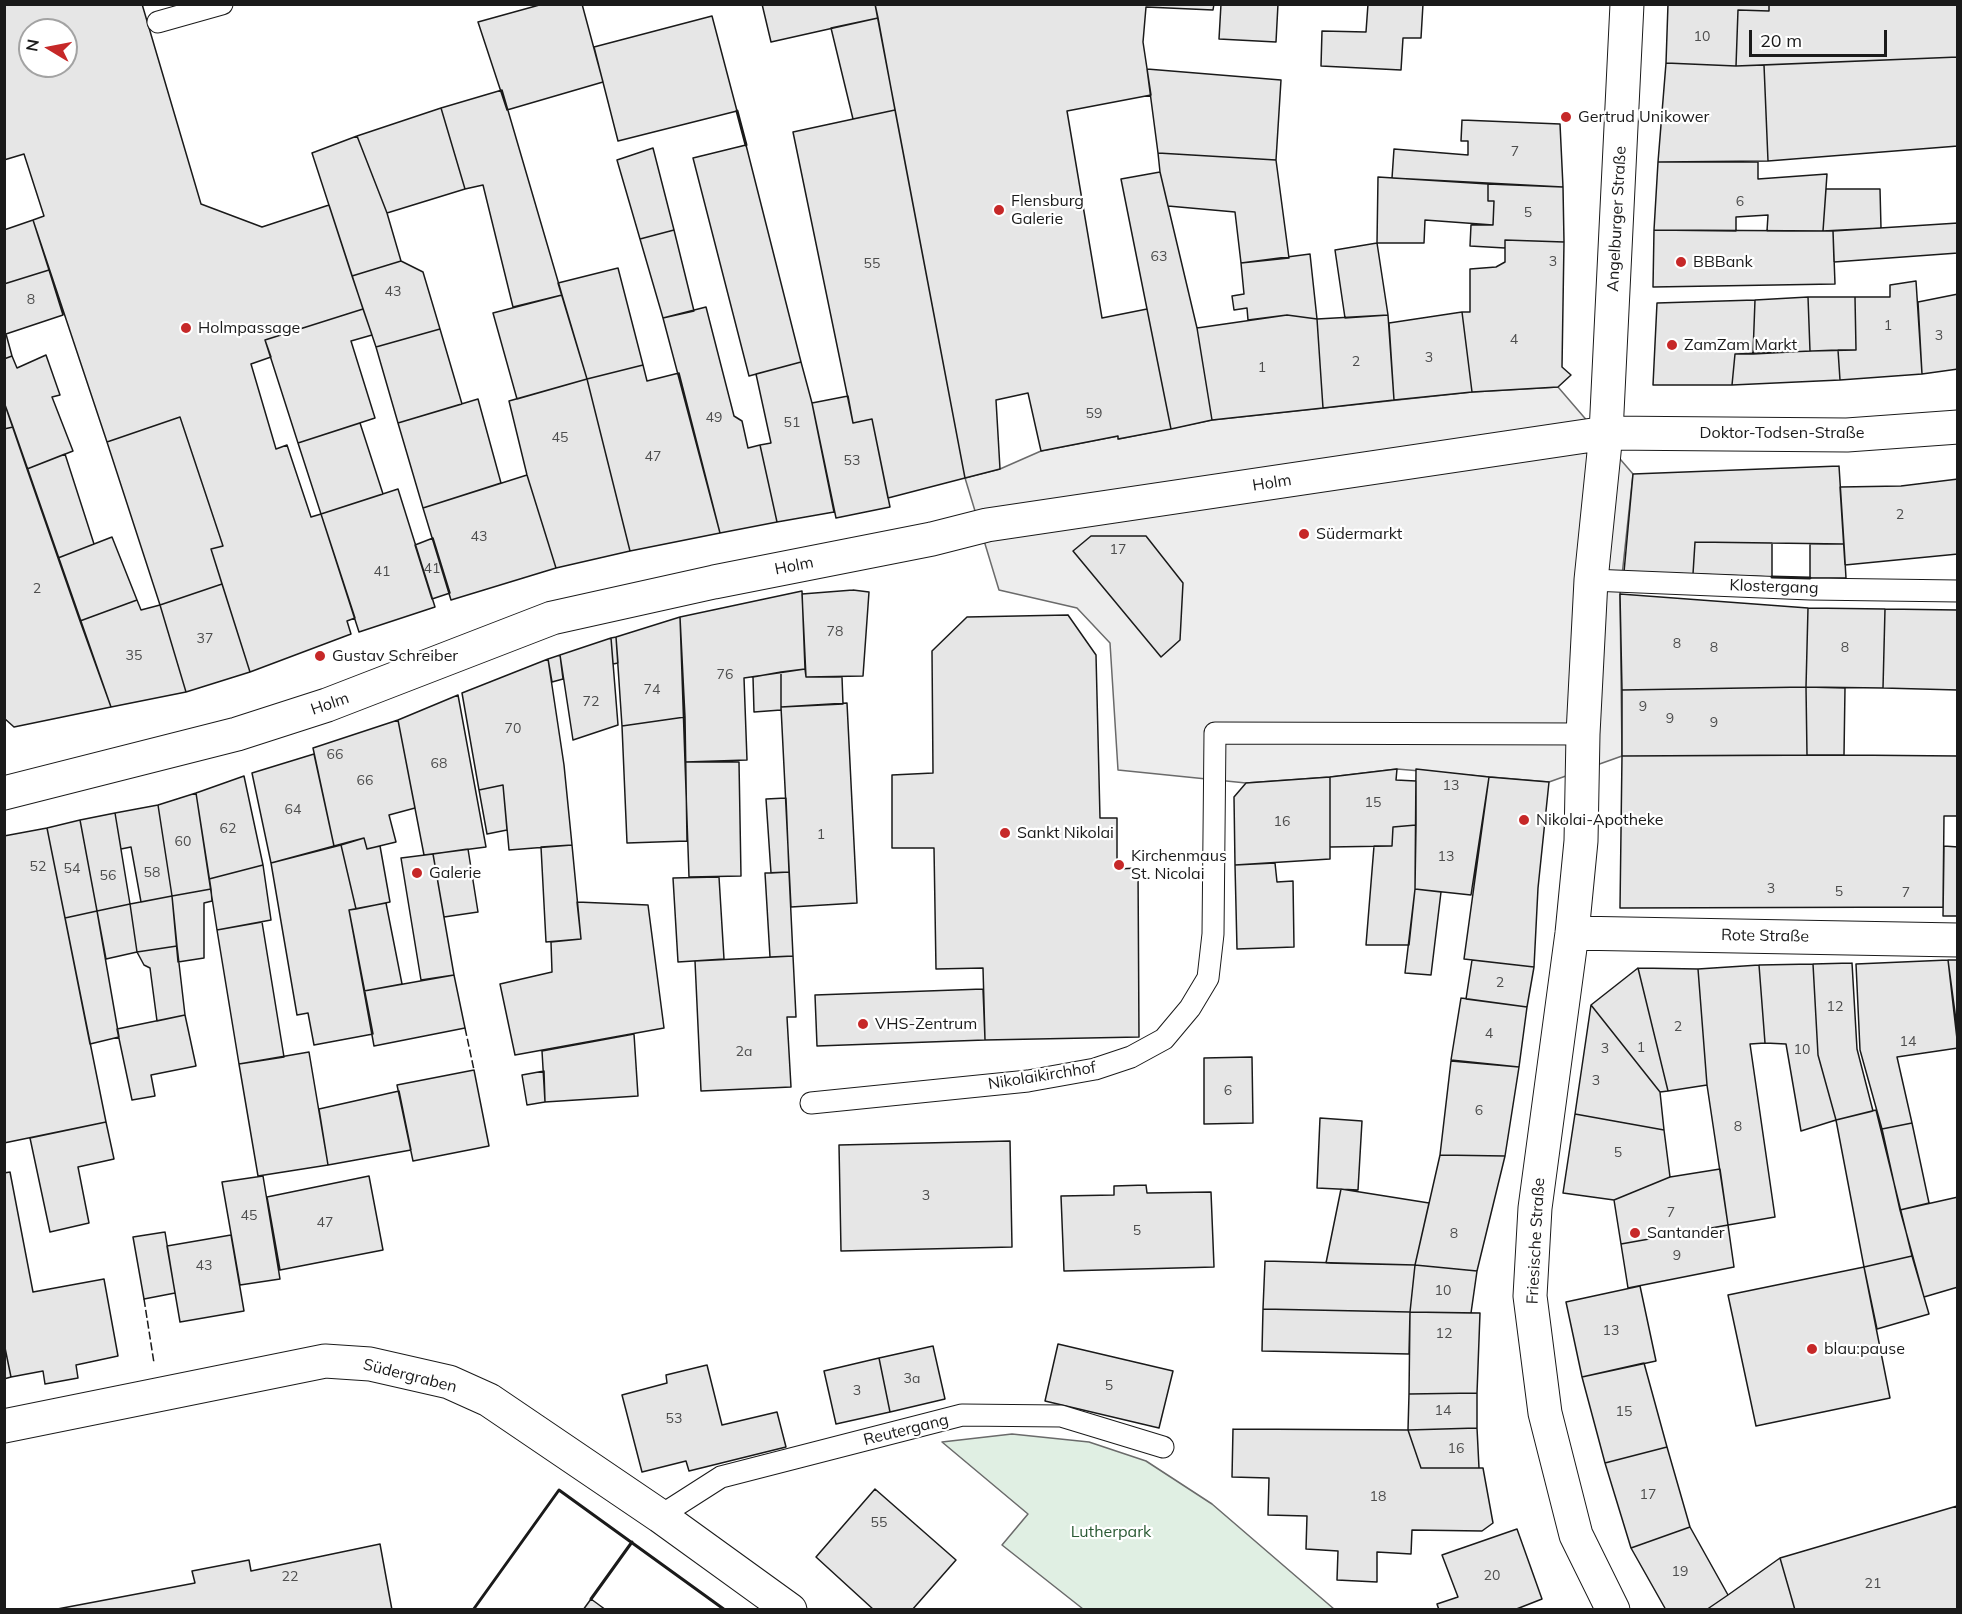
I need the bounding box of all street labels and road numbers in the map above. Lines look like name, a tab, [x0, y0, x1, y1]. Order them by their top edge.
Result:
street label: Angelburger Straße	[1604, 146, 1630, 292]
street label: Doktor-Todsen-Straße	[1700, 423, 1864, 443]
street label: Holm	[1251, 470, 1293, 496]
street label: Holm	[773, 553, 815, 579]
street label: Klostergang	[1729, 576, 1819, 598]
street label: Holm	[308, 689, 352, 719]
street label: Rote Straße	[1721, 926, 1809, 946]
street label: Nikolaikirchhof	[987, 1058, 1097, 1094]
street label: Friesische Straße	[1523, 1177, 1549, 1305]
street label: Südergraben	[361, 1355, 459, 1397]
street label: Reutergang	[861, 1410, 951, 1450]

